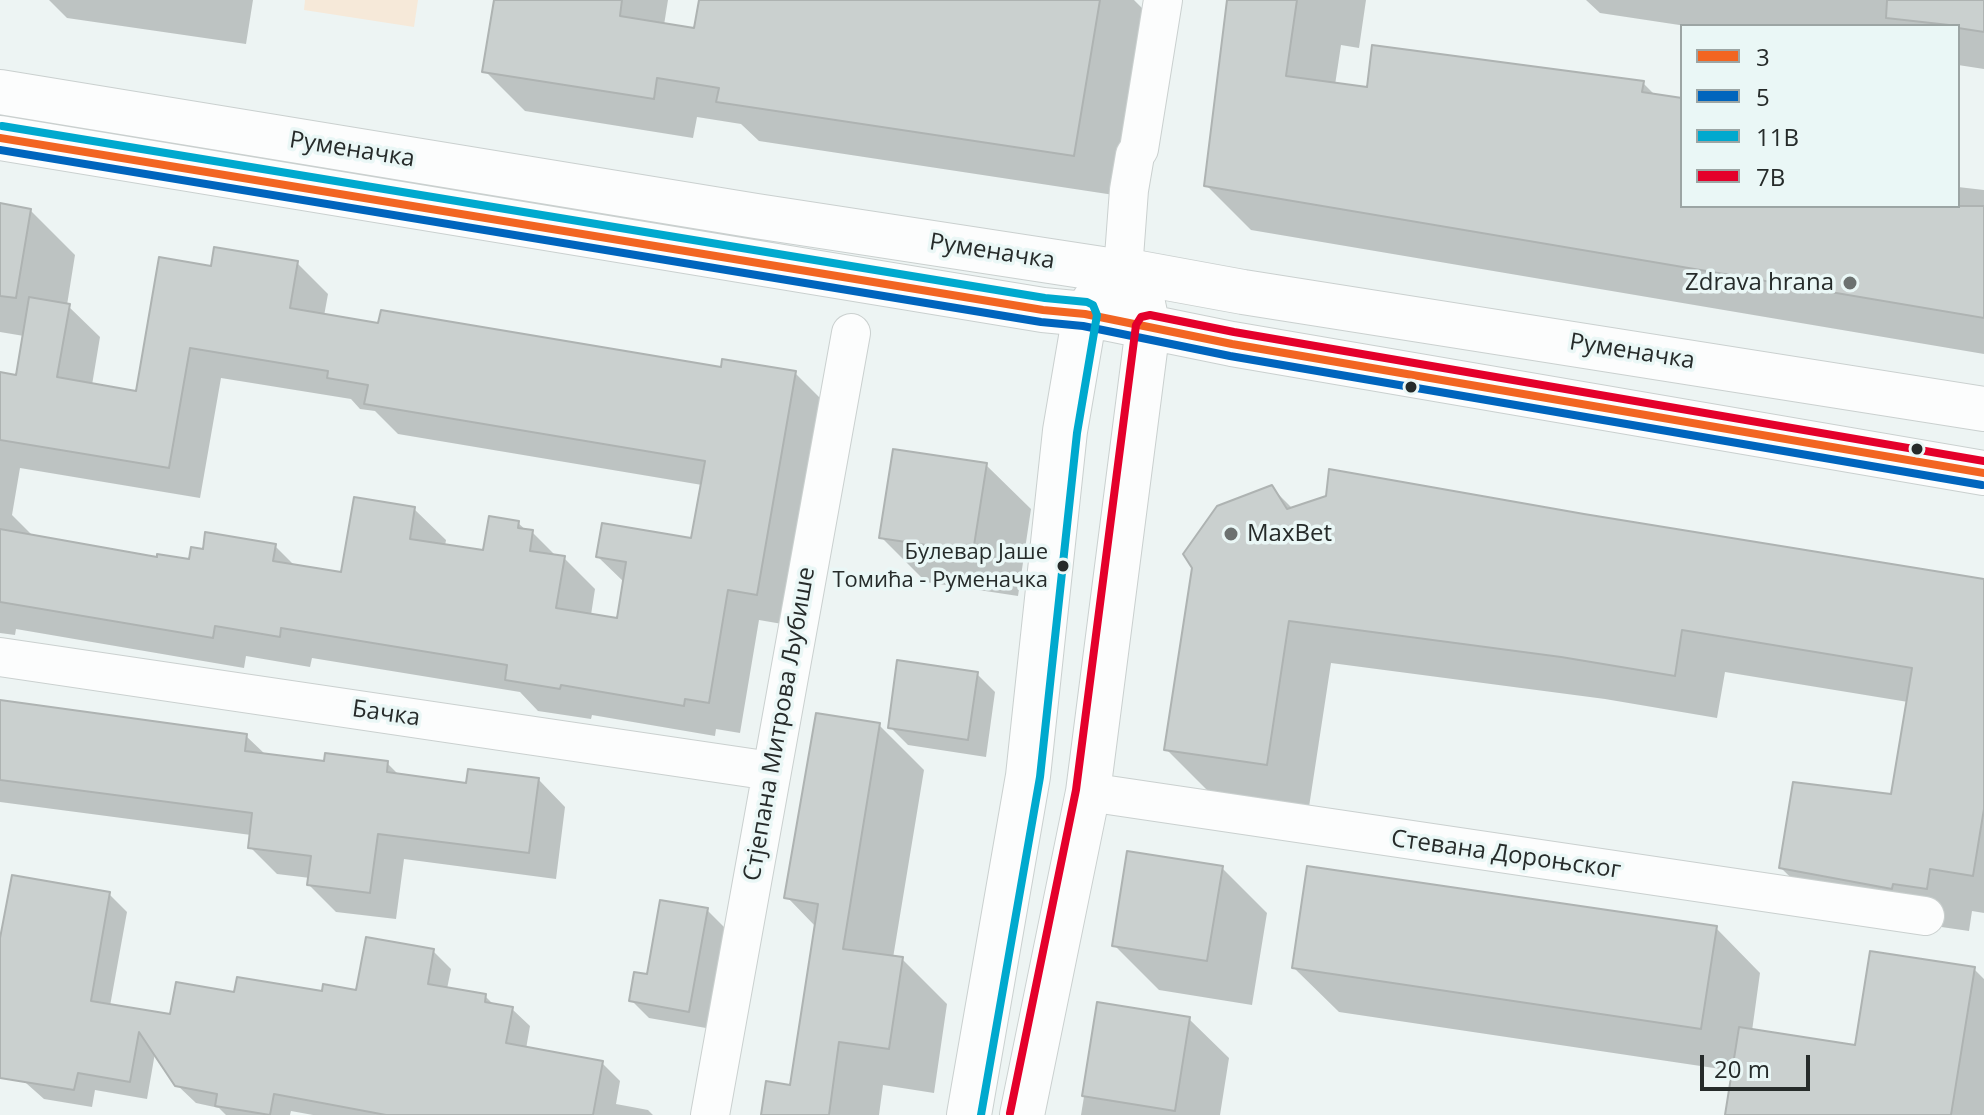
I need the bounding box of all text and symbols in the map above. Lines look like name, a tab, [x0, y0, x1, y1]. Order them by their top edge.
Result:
legend	[1680, 24, 1960, 208]
text: 3	[1756, 40, 1770, 73]
text: 5	[1756, 80, 1770, 113]
text: 11B	[1756, 120, 1799, 153]
street label: Руменачка	[287, 126, 417, 174]
text: 7B	[1756, 160, 1785, 193]
street label: Руменачка	[927, 228, 1057, 276]
place label: Zdrava hrana	[1685, 269, 1834, 297]
marker: Zdrava hrana	[1841, 274, 1859, 292]
street label: Руменачка	[1567, 328, 1697, 376]
unlabelled marker	[1403, 379, 1419, 395]
unlabelled marker	[1909, 441, 1925, 457]
place label: MaxBet	[1247, 520, 1332, 548]
marker: MaxBet	[1222, 525, 1240, 543]
place label: Булевар Јаше Томића - Руменачка	[832, 540, 1048, 592]
marker: Булевар Јаше Томића - Руменачка	[1055, 558, 1071, 574]
street label: Стјепана Митрова Љубише	[738, 565, 822, 883]
street label: Бачка	[350, 695, 422, 733]
street label: Стевана Дороњског	[1389, 825, 1623, 885]
scale bar	[1704, 1039, 1814, 1089]
text: 20 m	[1714, 1052, 1770, 1085]

